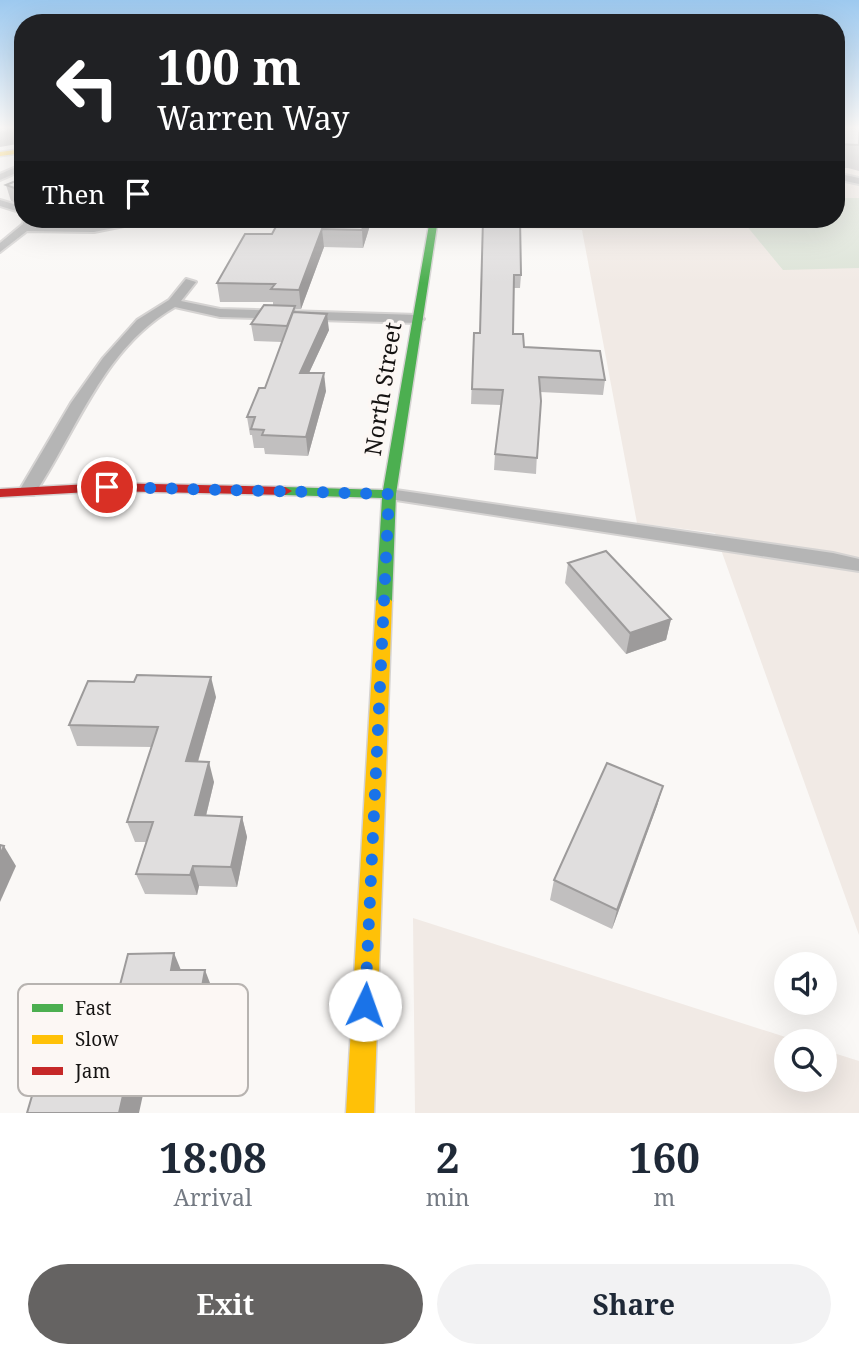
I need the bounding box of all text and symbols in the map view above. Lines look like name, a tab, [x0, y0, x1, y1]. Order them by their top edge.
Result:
text: 100 m	[157, 33, 301, 99]
icon: left	[42, 42, 133, 133]
text: Warren Way	[157, 96, 349, 139]
icon: arrive	[119, 175, 157, 213]
text: Then	[42, 176, 105, 212]
street label: North Street	[356, 320, 408, 458]
pin	[77, 457, 137, 517]
icon: arrive	[88, 468, 126, 506]
map controls	[774, 952, 837, 1092]
button: sound	[774, 952, 837, 1015]
position arrow	[328, 968, 402, 1042]
legend	[18, 984, 248, 1096]
text: Fast	[75, 995, 112, 1021]
text: Slow	[75, 1026, 119, 1052]
button: search	[774, 1029, 837, 1092]
text: Jam	[74, 1058, 110, 1084]
text: 18:08	[159, 1128, 267, 1185]
text: 2	[436, 1128, 460, 1185]
text: 160	[629, 1128, 700, 1185]
text: Arrival	[174, 1181, 252, 1213]
text: min	[426, 1181, 470, 1213]
text: m	[653, 1181, 675, 1213]
button: Exit	[28, 1264, 423, 1344]
button: Share	[437, 1264, 831, 1344]

